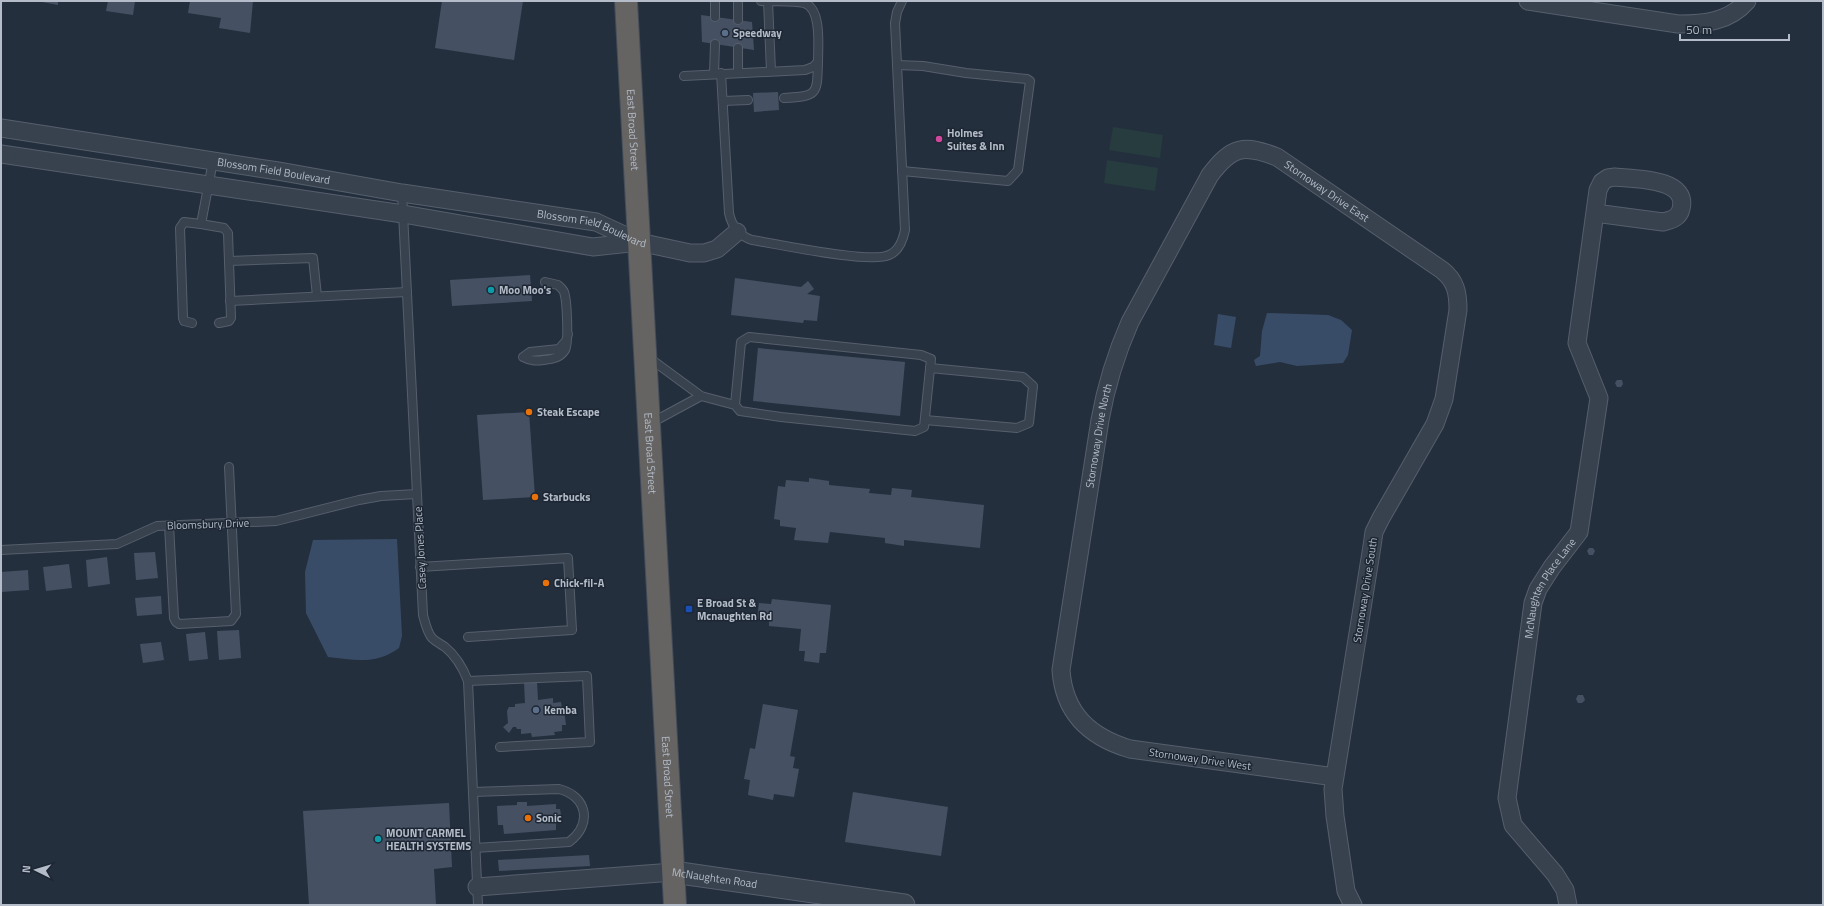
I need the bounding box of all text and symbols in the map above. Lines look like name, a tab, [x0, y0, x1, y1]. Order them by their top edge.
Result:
scale bar	[1680, 16, 1789, 42]
text: 50 m	[1686, 20, 1712, 39]
place label: Speedway	[733, 25, 782, 41]
marker: Speedway	[720, 28, 730, 38]
street label: East Broad Street	[623, 89, 643, 171]
place label: Holmes Suites & Inn	[947, 125, 1005, 154]
marker: Holmes Suites & Inn	[934, 134, 944, 144]
street label: Blossom Field Boulevard	[216, 154, 331, 188]
street label: Stornoway Drive East	[1281, 156, 1373, 226]
street label: Blossom Field Boulevard	[536, 205, 648, 251]
place label: Moo Moo's	[499, 282, 551, 298]
marker: Moo Moo's	[486, 285, 496, 295]
street label: Stornoway Drive North	[1082, 382, 1116, 489]
place label: Steak Escape	[537, 404, 600, 420]
marker: Steak Escape	[524, 407, 534, 417]
street label: East Broad Street	[640, 412, 661, 495]
place label: Starbucks	[543, 489, 590, 505]
marker: Starbucks	[530, 492, 540, 502]
street label: Casey Jones Place	[410, 506, 430, 590]
street label: Bloomsbury Drive	[167, 515, 250, 533]
street label: McNaughten Place Lane	[1520, 534, 1580, 640]
street label: Stornoway Drive South	[1349, 536, 1381, 644]
place label: Chick-fil-A	[554, 575, 605, 591]
marker: Chick-fil-A	[541, 578, 551, 588]
place label: E Broad St & Mcnaughten Rd	[697, 595, 772, 624]
marker: E Broad St & Mcnaughten Rd	[684, 604, 694, 614]
place label: Kemba	[544, 702, 577, 718]
marker: Kemba	[531, 705, 541, 715]
street label: East Broad Street	[658, 736, 678, 818]
street label: Stornoway Drive West	[1148, 744, 1252, 774]
place label: Sonic	[536, 810, 562, 826]
marker: Sonic	[523, 813, 533, 823]
place label: MOUNT CARMEL HEALTH SYSTEMS	[386, 825, 471, 854]
marker: MOUNT CARMEL HEALTH SYSTEMS	[373, 834, 383, 844]
north arrow	[16, 850, 56, 890]
street label: McNaughten Road	[671, 864, 758, 892]
text: N	[18, 865, 34, 874]

